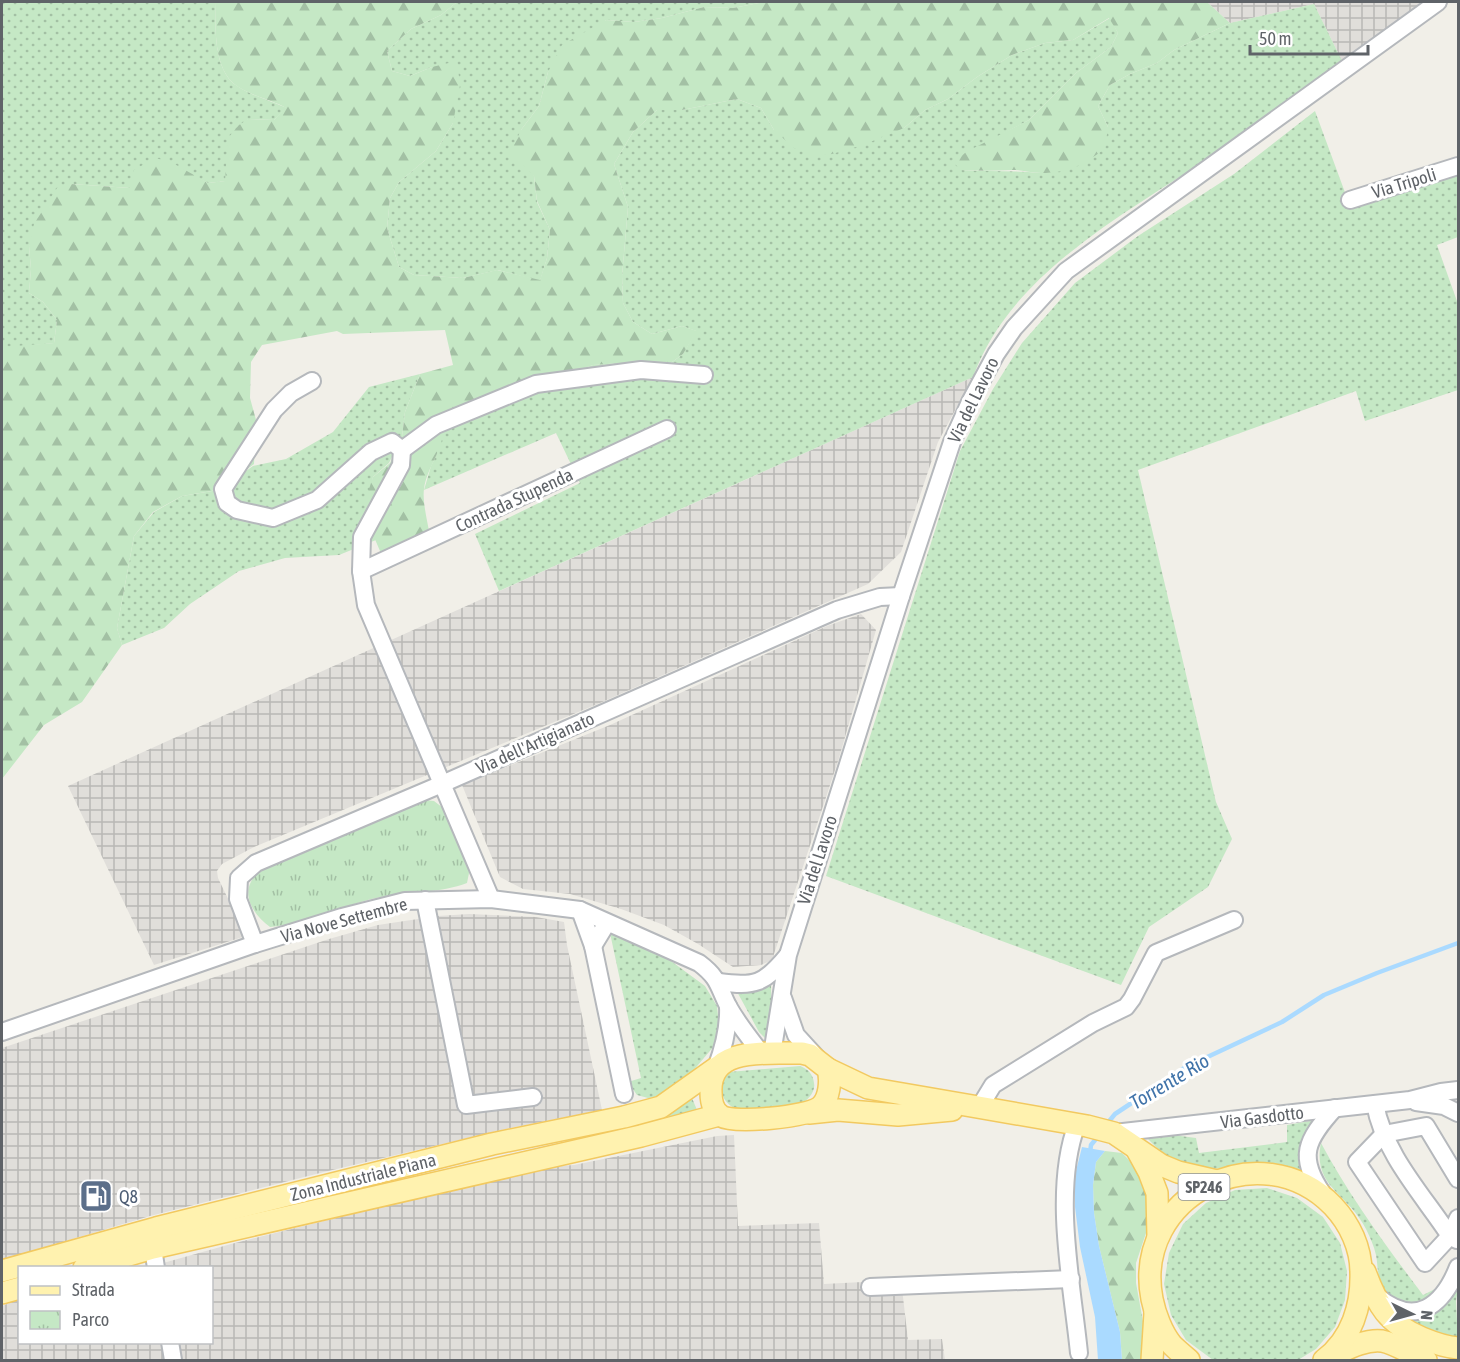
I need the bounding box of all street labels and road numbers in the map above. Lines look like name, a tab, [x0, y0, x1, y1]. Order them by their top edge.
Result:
street label: Via Tripoli	[1369, 163, 1439, 203]
street label: Via del Lavoro	[943, 354, 1003, 446]
street label: Contrada Stupenda	[452, 464, 576, 536]
street label: Via dell'Artigianato	[473, 708, 597, 778]
street label: Via del Lavoro	[793, 813, 841, 907]
street label: Via Nove Settembre	[279, 893, 409, 947]
street label: Via Gasdotto	[1219, 1101, 1305, 1133]
street label: Zona Industriale Piana	[288, 1149, 438, 1205]
road number: SP246	[1178, 1174, 1230, 1200]

